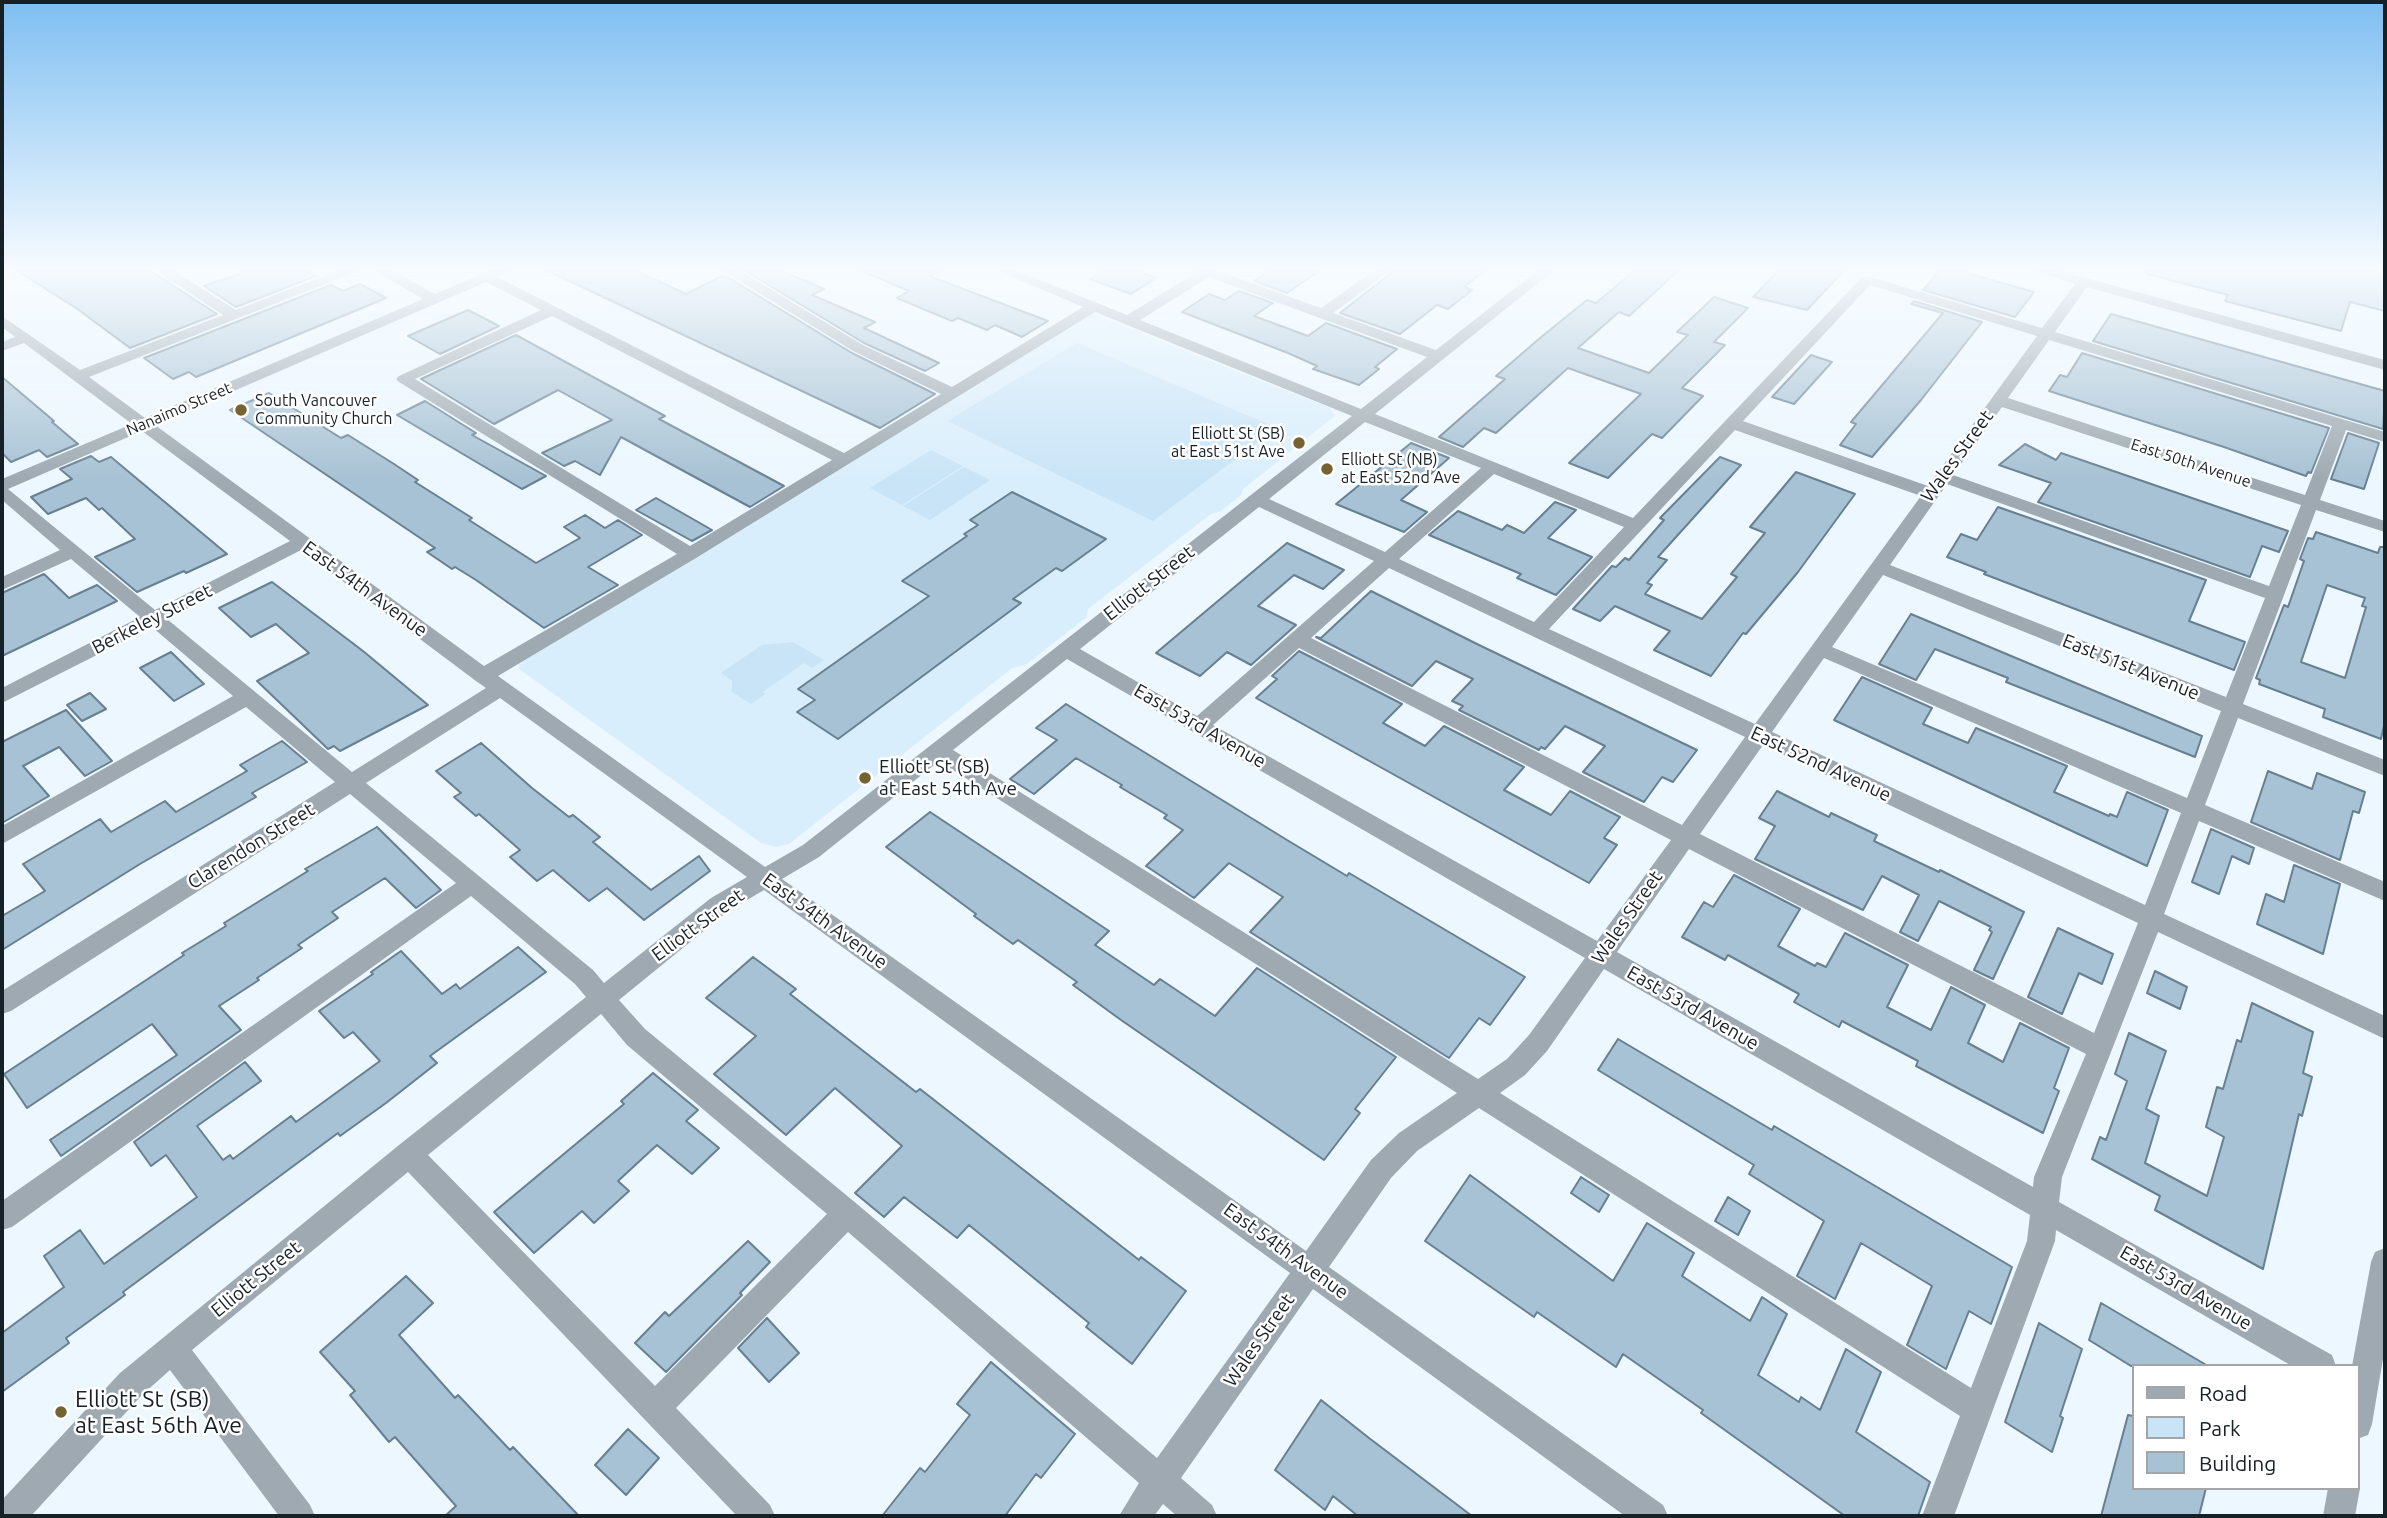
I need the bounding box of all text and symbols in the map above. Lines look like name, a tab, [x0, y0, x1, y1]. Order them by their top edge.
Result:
street label: Nanaimo Street	[124, 378, 234, 440]
place label: South Vancouver Community Church	[255, 391, 392, 429]
marker: South Vancouver Community Church	[233, 402, 249, 418]
street label: Wales Street	[1916, 406, 1998, 506]
place label: Elliott St (SB) at East 51st Ave	[1171, 424, 1285, 462]
marker: Elliott St (SB) at East 51st Ave	[1291, 435, 1307, 451]
street label: East 50th Avenue	[2129, 435, 2253, 491]
place label: Elliott St (NB) at East 52nd Ave	[1341, 450, 1460, 488]
marker: Elliott St (NB) at East 52nd Ave	[1319, 461, 1335, 477]
street label: East 54th Avenue	[298, 536, 432, 642]
street label: Elliott Street	[1099, 541, 1199, 625]
street label: Berkeley Street	[88, 579, 216, 659]
street label: East 51st Avenue	[2059, 629, 2203, 705]
street label: East 53rd Avenue	[1130, 679, 1270, 773]
street label: East 52nd Avenue	[1747, 722, 1895, 806]
place label: Elliott St (SB) at East 54th Ave	[879, 756, 1017, 800]
marker: Elliott St (SB) at East 54th Ave	[857, 770, 873, 786]
street label: Clarendon Street	[183, 798, 319, 894]
street label: Wales Street	[1587, 866, 1667, 968]
street label: East 54th Avenue	[758, 868, 892, 974]
street label: Elliott Street	[647, 884, 749, 966]
street label: East 53rd Avenue	[1623, 961, 1763, 1055]
street label: East 54th Avenue	[1219, 1198, 1353, 1304]
street label: Elliott Street	[207, 1236, 305, 1322]
street label: East 53rd Avenue	[2116, 1241, 2256, 1335]
street label: Wales Street	[1219, 1289, 1299, 1391]
legend	[2132, 1364, 2359, 1490]
text: Road	[2199, 1381, 2247, 1405]
place label: Elliott St (SB) at East 56th Ave	[75, 1385, 242, 1439]
marker: Elliott St (SB) at East 56th Ave	[53, 1404, 69, 1420]
text: Park	[2199, 1416, 2241, 1440]
text: Building	[2199, 1451, 2276, 1475]

